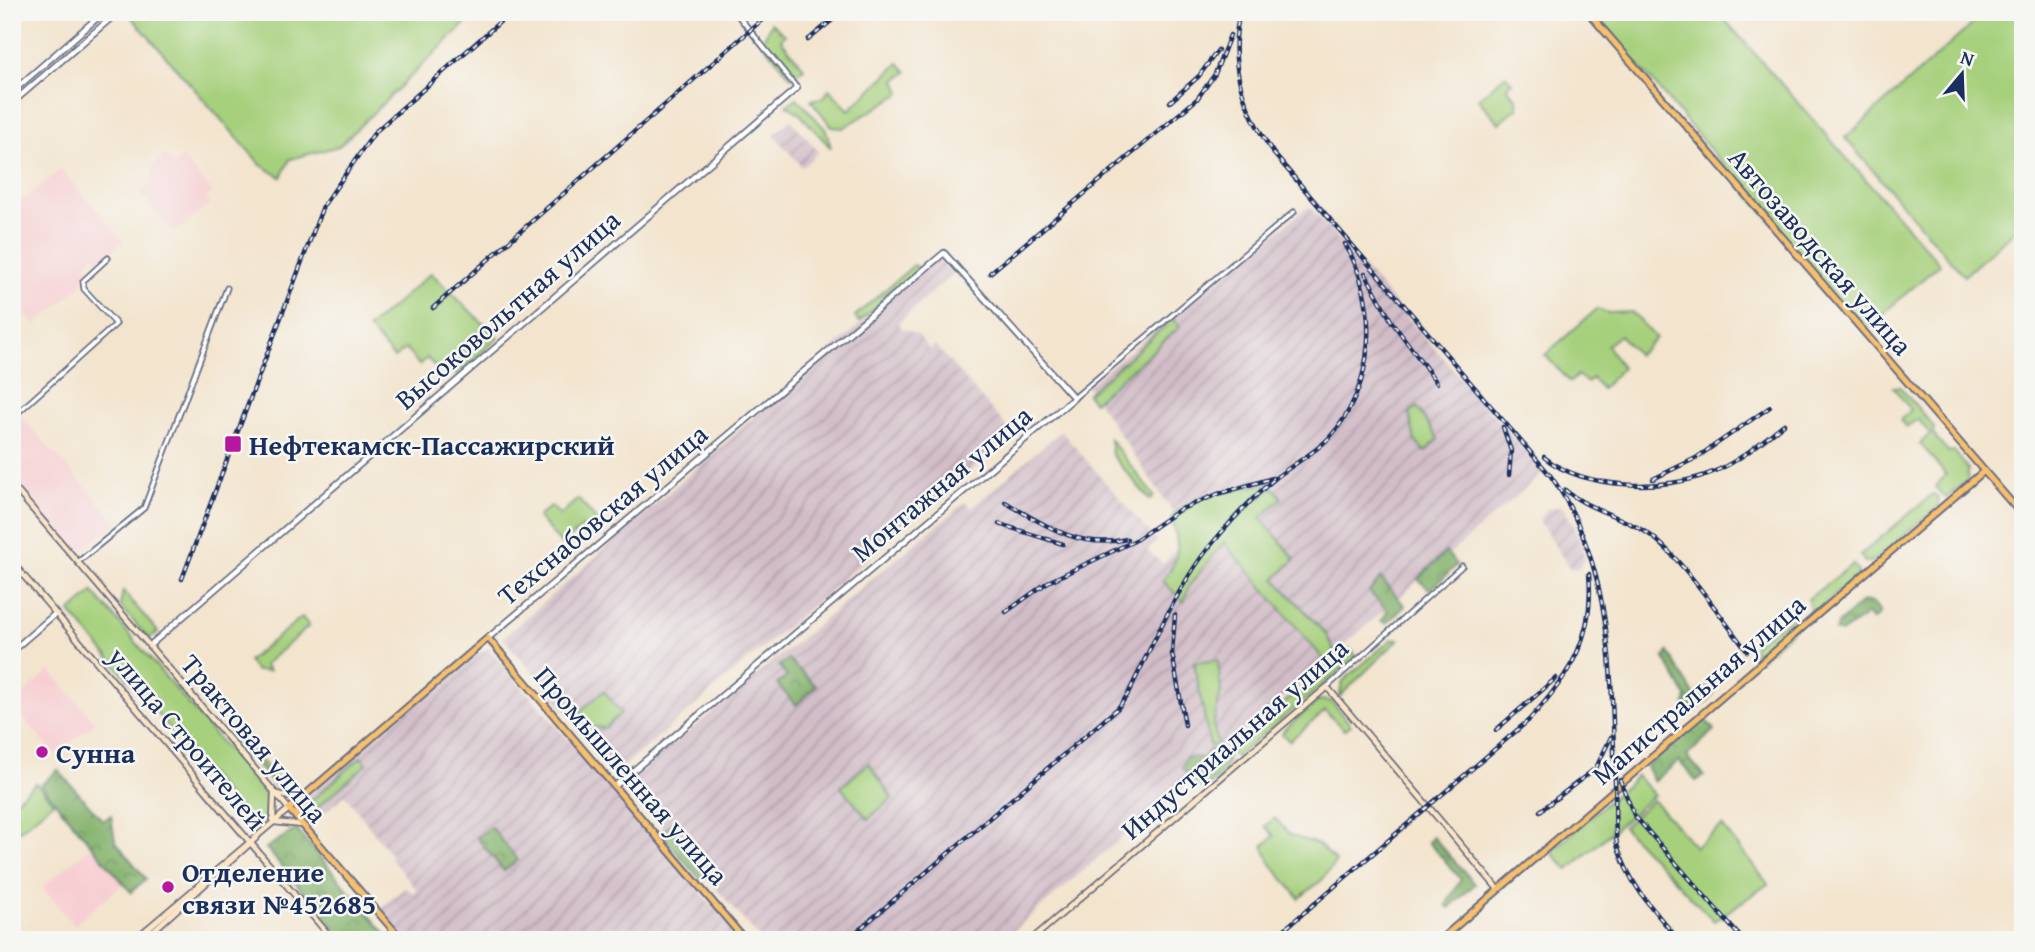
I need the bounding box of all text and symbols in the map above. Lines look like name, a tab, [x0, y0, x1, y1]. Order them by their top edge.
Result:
north arrow	[1926, 38, 1996, 108]
text: N	[1957, 43, 1978, 73]
street label: Автозаводская улица	[1719, 138, 1923, 364]
street label: Высоковольтная улица	[385, 199, 629, 419]
street label: Монтажная улица	[841, 394, 1041, 571]
street label: Техснабовская улица	[488, 413, 717, 614]
place label: Нефтекамск-Пассажирский	[249, 424, 615, 465]
marker: Нефтекамск-Пассажирский	[223, 434, 243, 454]
street label: Магистральная улица	[1582, 584, 1815, 794]
street label: Индустриальная улица	[1111, 627, 1357, 849]
street label: улица Строителей	[98, 637, 277, 839]
street label: Трактовая улица	[172, 645, 338, 832]
street label: Промышленная улица	[525, 656, 739, 894]
place label: Сунна	[56, 732, 136, 773]
marker: Сунна	[34, 744, 50, 760]
place label: Отделение связи №452685	[182, 851, 376, 924]
marker: Отделение связи №452685	[160, 879, 176, 895]

